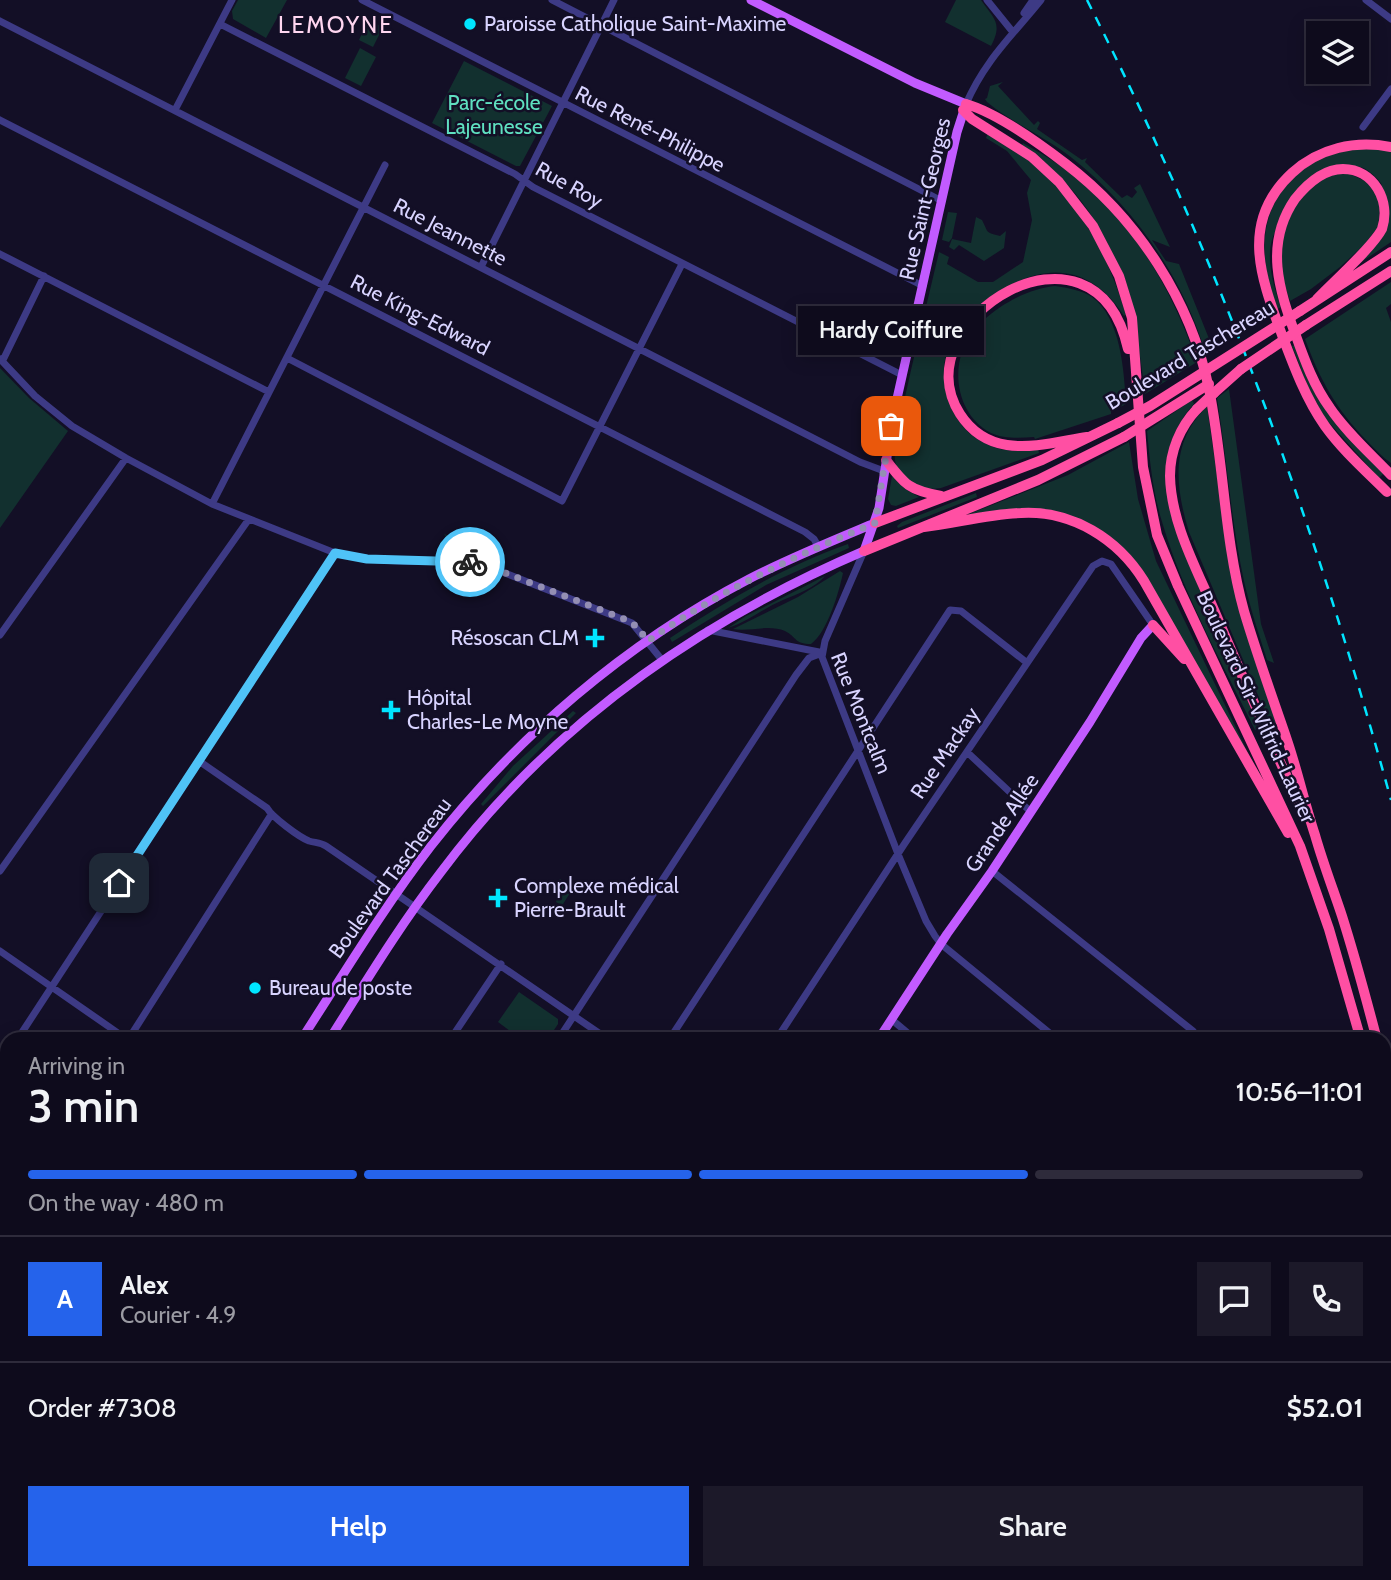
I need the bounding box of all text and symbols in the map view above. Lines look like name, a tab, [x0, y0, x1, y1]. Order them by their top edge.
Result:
district label: LEMOYNE	[278, 11, 394, 39]
place label: Paroisse Catholique Saint-Maxime	[484, 11, 787, 36]
marker: Paroisse Catholique Saint-Maxime	[462, 16, 478, 32]
map controls	[1306, 21, 1369, 84]
button: layers	[1306, 21, 1369, 84]
street label: Rue René-Philippe	[571, 80, 729, 177]
park label: Parc-école Lajeunesse	[445, 90, 543, 140]
street label: Rue Saint-Georges	[894, 115, 955, 283]
street label: Rue Roy	[531, 156, 608, 213]
street label: Rue Jeannette	[389, 192, 511, 271]
street label: Rue King-Edward	[346, 269, 494, 360]
street label: Boulevard Taschereau	[1101, 294, 1279, 415]
callout: Hardy Coiffure	[798, 307, 984, 356]
text: Hardy Coiffure	[819, 316, 963, 344]
pin	[861, 396, 921, 456]
icon: bag	[872, 407, 910, 445]
courier	[435, 527, 505, 597]
icon: bike	[451, 543, 489, 581]
street label: Boulevard Sir-Wilfrid-Laurier	[1192, 587, 1321, 827]
place label: Résoscan CLM	[450, 625, 579, 650]
marker: Résoscan CLM	[585, 628, 605, 648]
street label: Rue Montcalm	[826, 648, 897, 777]
place label: Hôpital Charles-Le Moyne	[407, 685, 568, 734]
marker: Hôpital Charles-Le Moyne	[381, 700, 401, 720]
street label: Rue Mackay	[905, 702, 985, 803]
street label: Grande Allée	[959, 768, 1044, 877]
street label: Boulevard Taschereau	[323, 793, 456, 963]
pin	[89, 853, 149, 913]
icon: home	[100, 864, 138, 902]
place label: Complexe médical Pierre-Brault	[514, 873, 679, 922]
marker: Complexe médical Pierre-Brault	[488, 888, 508, 908]
place label: Bureau de poste	[269, 975, 412, 1000]
marker: Bureau de poste	[247, 980, 263, 996]
text: Arriving in	[28, 1052, 125, 1080]
text: 10:56–11:01	[1236, 1076, 1363, 1108]
text: 3 min	[28, 1078, 139, 1134]
text: On the way · 480 m	[28, 1189, 224, 1217]
button: chat	[1197, 1262, 1271, 1336]
button: phone	[1289, 1262, 1363, 1336]
text: Alex	[120, 1269, 169, 1301]
text: A	[57, 1283, 73, 1315]
text: Courier · 4.9	[120, 1301, 236, 1329]
text: Order #7308	[28, 1392, 177, 1424]
text: $52.01	[1287, 1392, 1363, 1424]
button: Help	[28, 1486, 689, 1566]
button: Share	[703, 1486, 1363, 1566]

